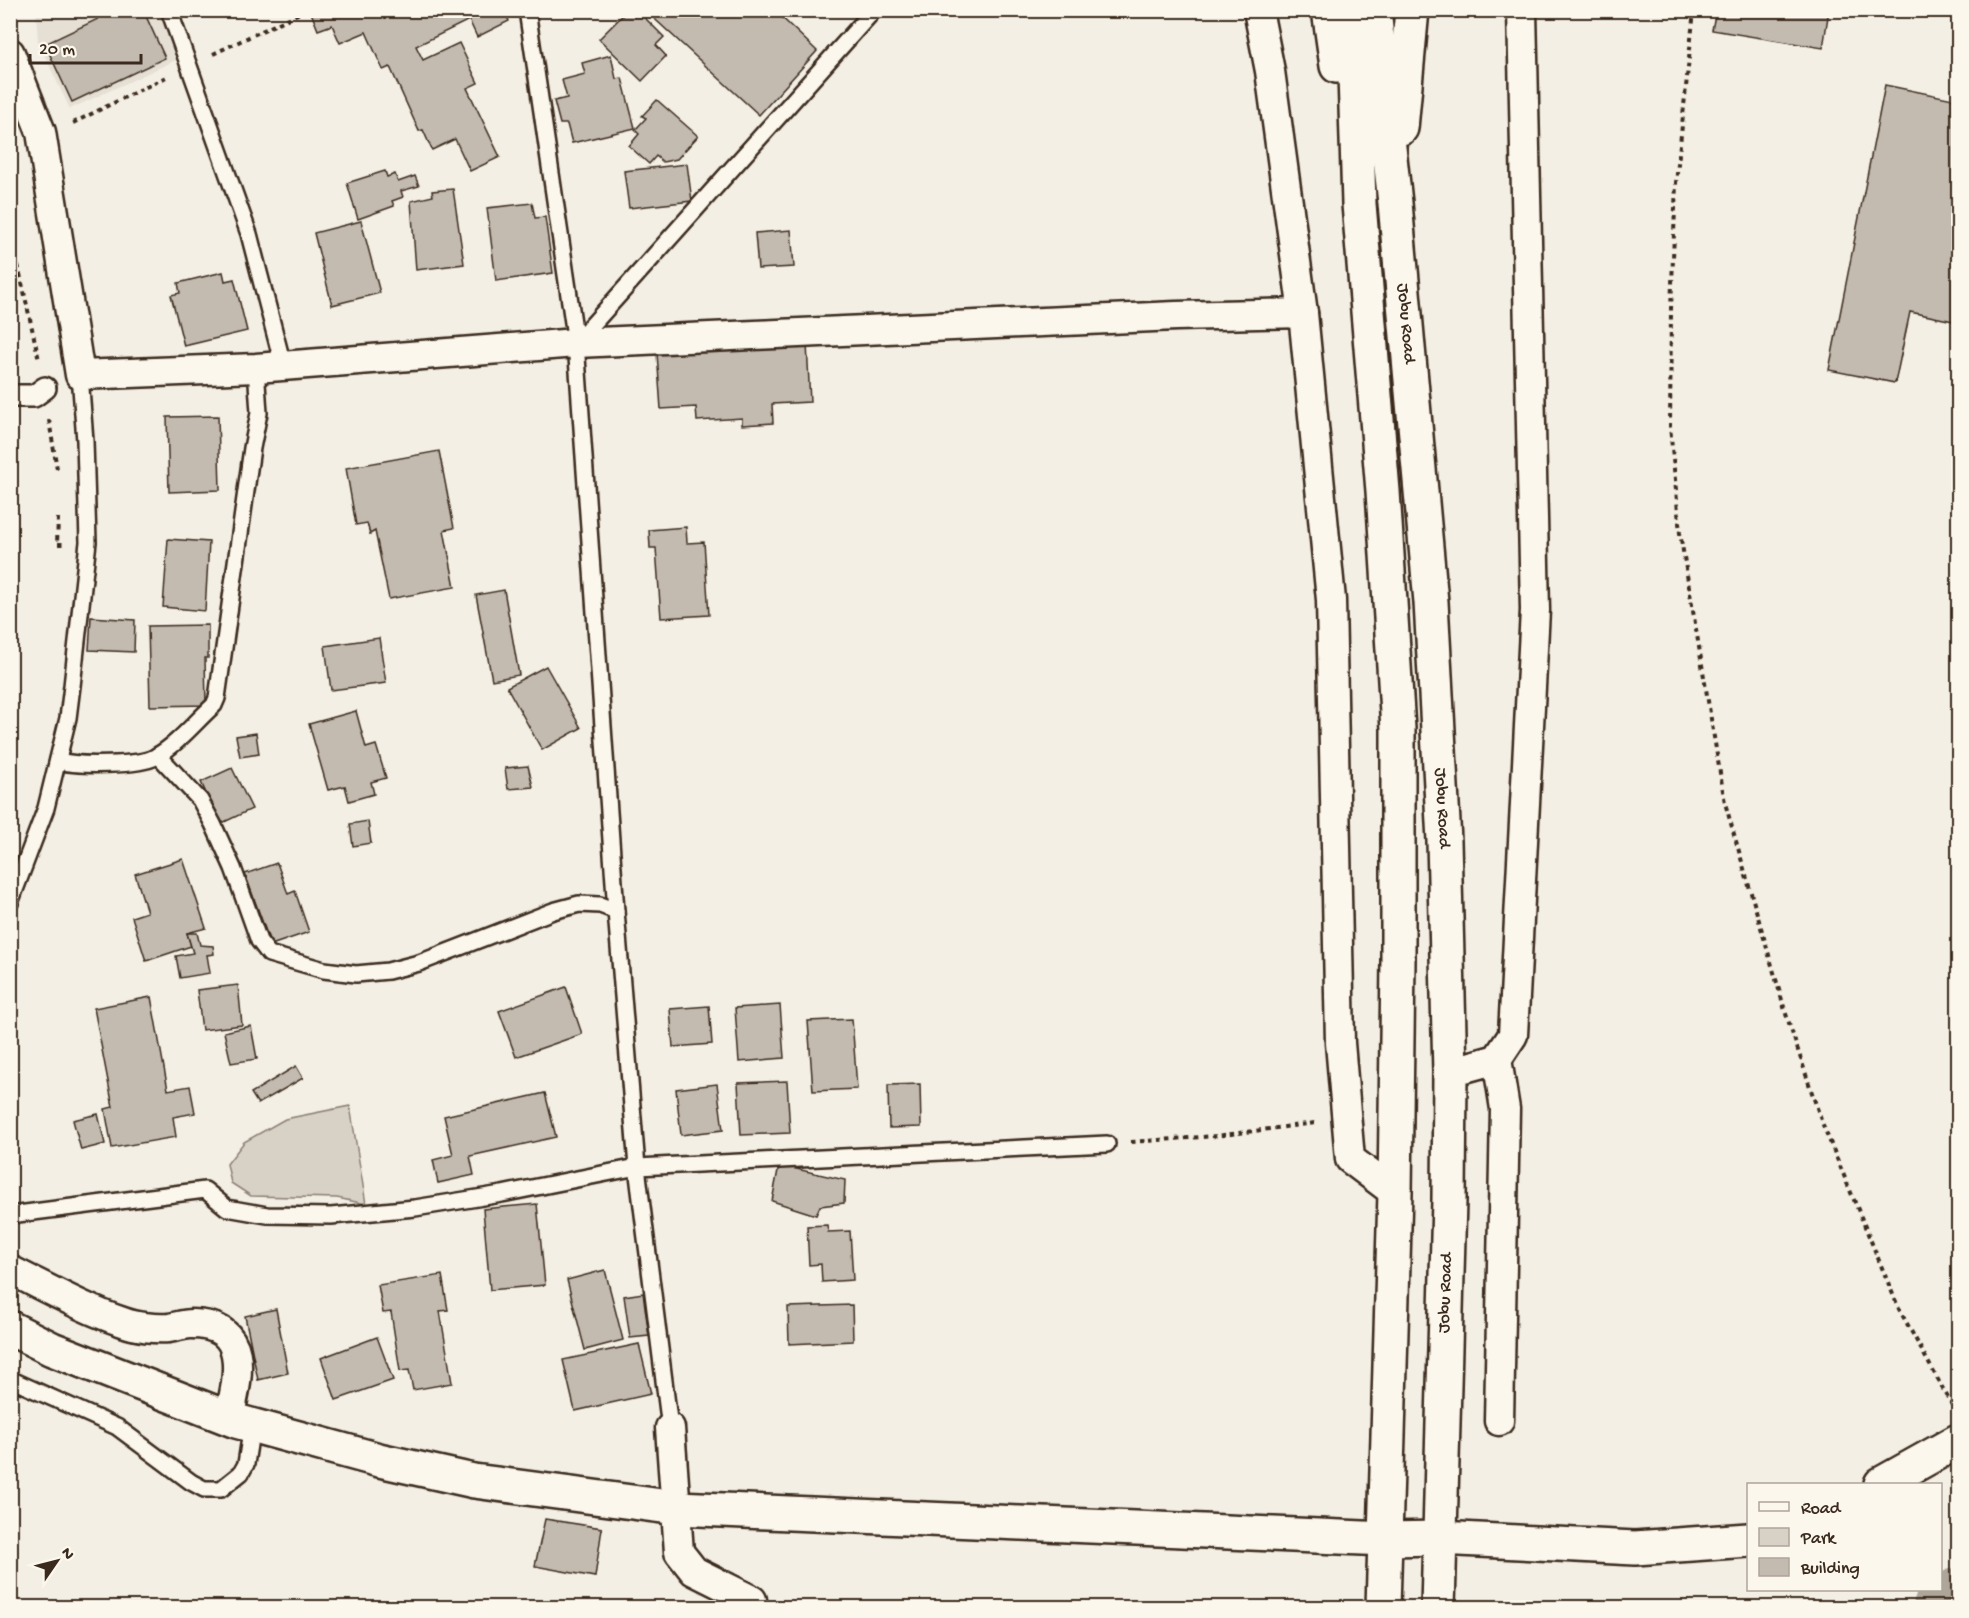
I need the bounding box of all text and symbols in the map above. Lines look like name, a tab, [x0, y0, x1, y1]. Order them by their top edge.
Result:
scale bar	[30, 27, 141, 65]
text: 20 m	[39, 40, 75, 61]
street label: Jobu Road	[1392, 282, 1420, 366]
street label: Jobu Road	[1430, 767, 1455, 850]
street label: Jobu Road	[1434, 1251, 1458, 1334]
legend	[1747, 1483, 1942, 1591]
text: Road	[1801, 1499, 1842, 1520]
text: Park	[1800, 1529, 1837, 1550]
north arrow	[27, 1531, 87, 1591]
text: N	[56, 1545, 78, 1565]
text: Building	[1800, 1559, 1860, 1580]

